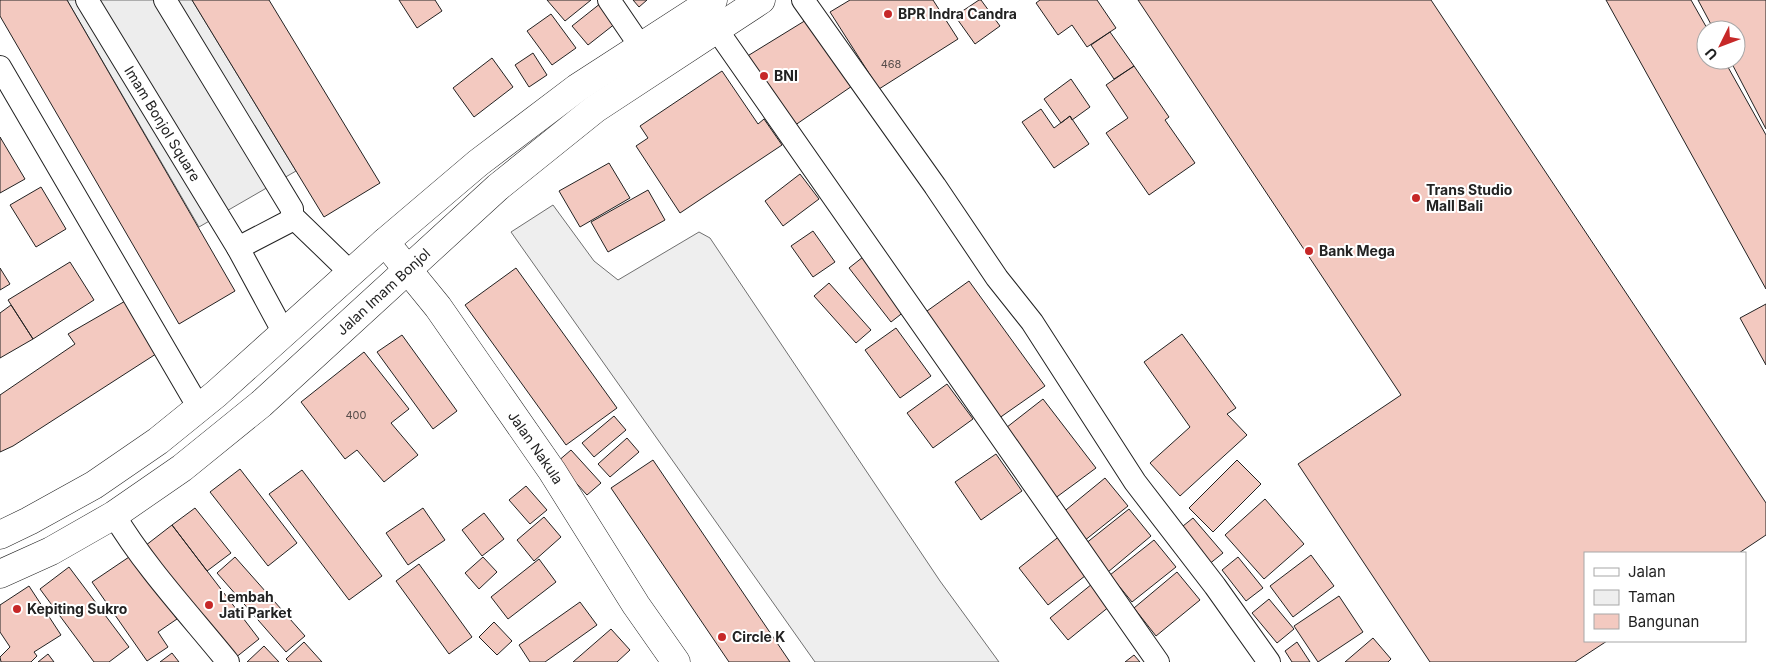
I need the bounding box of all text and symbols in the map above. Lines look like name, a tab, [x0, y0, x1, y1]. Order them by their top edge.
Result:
place label: BPR Indra Candra	[898, 5, 1017, 22]
marker: BPR Indra Candra	[882, 8, 894, 20]
north arrow	[1696, 20, 1746, 70]
text: U	[1701, 45, 1721, 64]
house number: 468	[881, 57, 902, 71]
street label: Imam Bonjol Square	[121, 63, 204, 184]
place label: BNI	[774, 67, 798, 84]
marker: BNI	[758, 70, 770, 82]
place label: Trans Studio Mall Bali	[1426, 181, 1513, 214]
marker: Trans Studio Mall Bali	[1410, 192, 1422, 204]
place label: Bank Mega	[1319, 242, 1395, 259]
street label: Jalan Imam Bonjol	[333, 244, 433, 338]
marker: Bank Mega	[1303, 245, 1315, 257]
street label: Jalan Nakula	[505, 407, 567, 487]
house number: 400	[346, 408, 367, 422]
legend	[1584, 552, 1746, 642]
text: Jalan	[1628, 562, 1666, 581]
text: Taman	[1628, 587, 1675, 606]
place label: Lembah Jati Parket	[219, 588, 292, 621]
marker: Lembah Jati Parket	[203, 599, 215, 611]
place label: Kepiting Sukro	[27, 600, 128, 617]
marker: Kepiting Sukro	[11, 603, 23, 615]
text: Bangunan	[1628, 612, 1699, 631]
place label: Circle K	[732, 628, 785, 645]
marker: Circle K	[716, 631, 728, 643]

